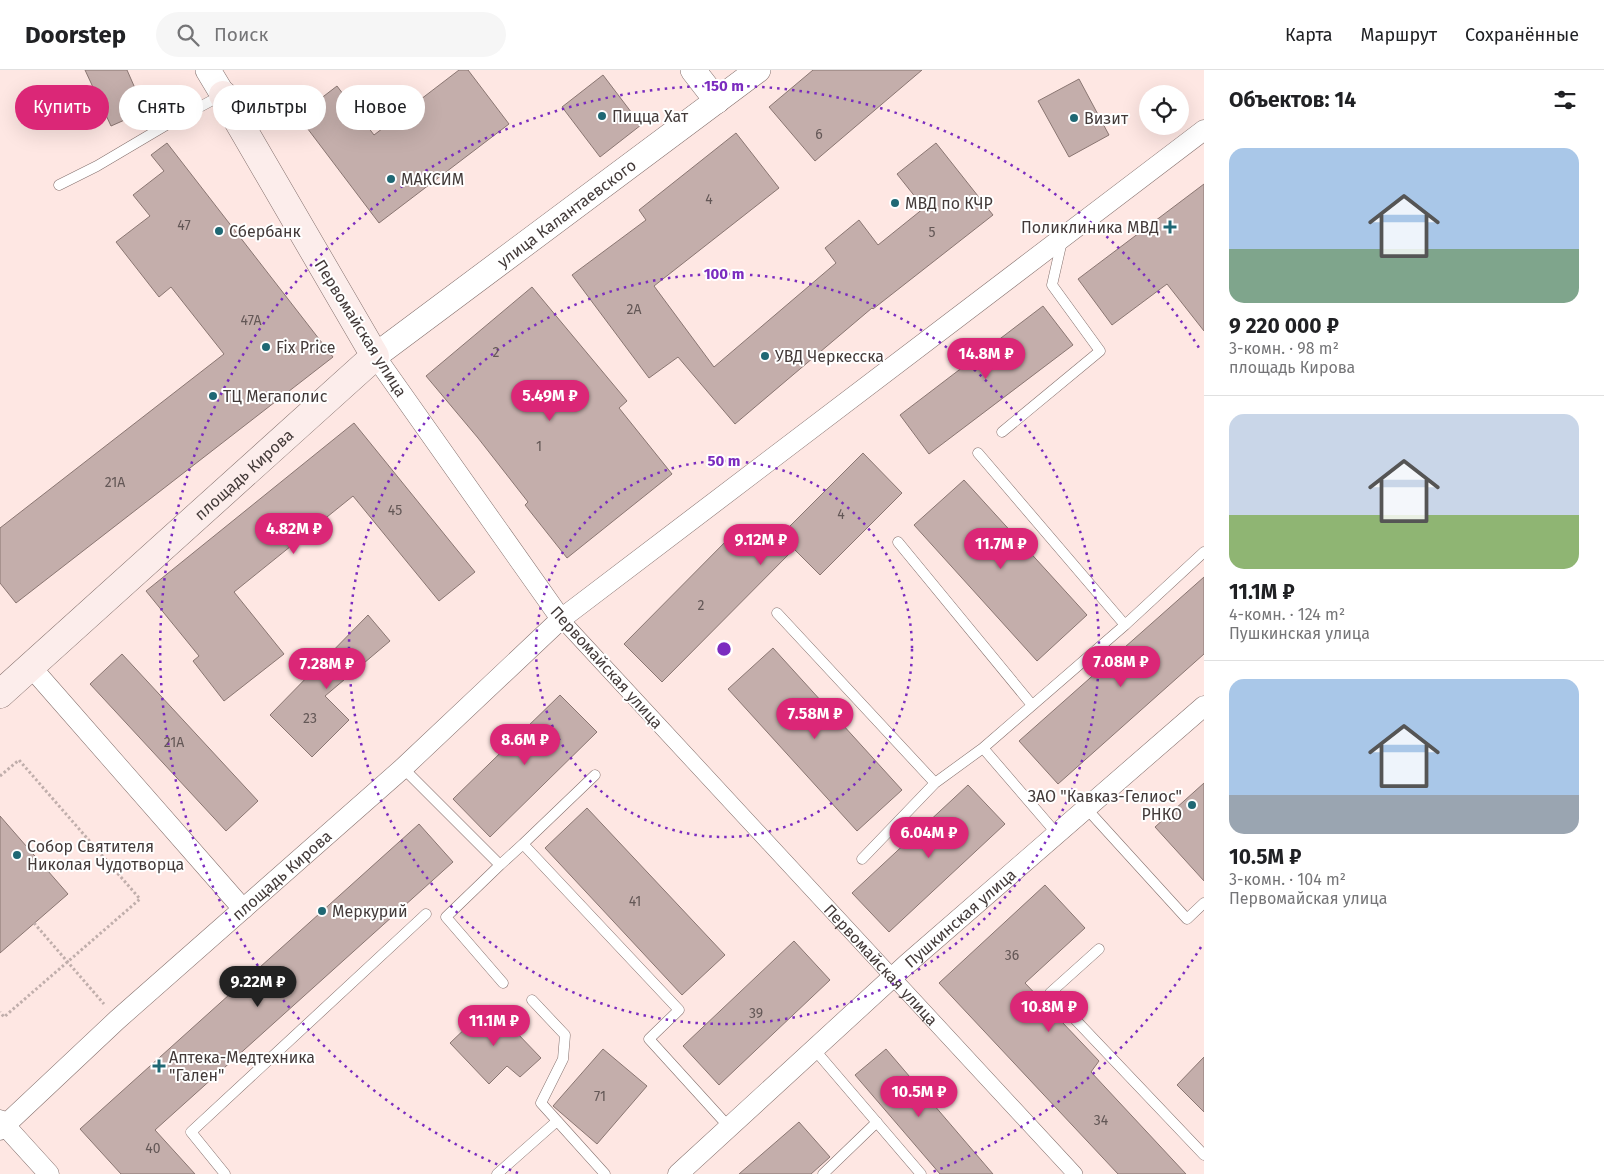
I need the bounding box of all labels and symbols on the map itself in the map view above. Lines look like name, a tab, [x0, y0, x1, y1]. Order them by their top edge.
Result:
text: 150 m	[704, 77, 744, 95]
place label: Пицца Хат	[612, 107, 689, 126]
place label: Визит	[1084, 109, 1129, 128]
marker: Пицца Хат	[596, 110, 608, 122]
marker: Визит	[1068, 112, 1080, 124]
house number: 6	[815, 126, 823, 143]
street label: улица Калантаевского	[494, 155, 640, 271]
place label: МАКСИМ	[401, 170, 464, 189]
marker: МАКСИМ	[385, 173, 397, 185]
house number: 4	[705, 191, 713, 208]
place label: МВД по КЧР	[905, 194, 993, 213]
marker: МВД по КЧР	[889, 197, 901, 209]
house number: 47	[177, 217, 191, 234]
place label: Поликлиника МВД	[1021, 218, 1159, 237]
marker: Поликлиника МВД	[1163, 220, 1177, 234]
place label: Сбербанк	[229, 222, 301, 241]
house number: 5	[928, 224, 936, 241]
marker: Сбербанк	[213, 225, 225, 237]
street label: Первомайская улица	[311, 256, 411, 400]
text: 100 m	[704, 265, 744, 283]
house number: 2А	[627, 301, 641, 318]
house number: 47А	[241, 312, 261, 329]
place label: Fix Price	[276, 338, 336, 357]
pin: 14.8M ₽	[940, 338, 1032, 380]
marker: Fix Price	[260, 341, 272, 353]
house number: 2	[493, 344, 500, 361]
place label: УВД Черкесска	[775, 347, 884, 366]
marker: УВД Черкесска	[759, 350, 771, 362]
pin: 5.49M ₽	[504, 380, 596, 422]
place label: ТЦ Мегаполис	[223, 387, 328, 406]
marker: ТЦ Мегаполис	[207, 390, 219, 402]
street label: площадь Кирова	[191, 425, 297, 524]
house number: 1	[536, 438, 542, 455]
text: 50 m	[707, 452, 741, 470]
house number: 21А	[105, 474, 125, 491]
house number: 45	[388, 502, 402, 519]
house number: 4	[837, 506, 845, 523]
pin: 4.82M ₽	[248, 512, 340, 555]
pin: 9.12M ₽	[715, 524, 807, 566]
pin: 11.7M ₽	[955, 528, 1047, 570]
house number: 2	[698, 597, 705, 614]
street label: Первомайская улица	[547, 602, 667, 733]
centre of rings	[715, 640, 733, 658]
pin: 7.08M ₽	[1075, 646, 1167, 688]
pin: 7.28M ₽	[281, 648, 373, 690]
pin: 7.58M ₽	[769, 698, 861, 740]
house number: 23	[303, 710, 317, 727]
pin: 8.6M ₽	[484, 724, 566, 766]
house number: 21А	[164, 734, 184, 751]
place label: ЗАО "Кавказ-Гелиос" РНКО	[1028, 787, 1182, 824]
marker: ЗАО "Кавказ-Гелиос" РНКО	[1186, 799, 1198, 811]
pin: 6.04M ₽	[883, 816, 975, 859]
street label: площадь Кирова	[228, 826, 336, 924]
place label: Собор Святителя Николая Чудотворца	[27, 837, 184, 874]
marker: Собор Святителя Николая Чудотворца	[11, 849, 23, 861]
street label: Пушкинская улица	[901, 865, 1020, 972]
house number: 41	[629, 893, 641, 910]
street label: Первомайская улица	[820, 900, 942, 1030]
place label: Меркурий	[332, 902, 408, 921]
marker: Меркурий	[316, 905, 328, 917]
house number: 36	[1005, 947, 1019, 964]
pin: 9.22M ₽	[212, 966, 304, 1008]
pin: 10.8M ₽	[1003, 990, 1095, 1033]
pin: 11.1M ₽	[448, 1004, 540, 1047]
house number: 39	[749, 1005, 763, 1022]
place label: Аптека-Медтехника "Гален"	[169, 1048, 315, 1085]
marker: Аптека-Медтехника "Гален"	[153, 1060, 165, 1072]
pin: 10.5M ₽	[873, 1076, 965, 1118]
house number: 71	[594, 1088, 606, 1105]
house number: 34	[1094, 1112, 1109, 1129]
house number: 40	[145, 1140, 161, 1157]

